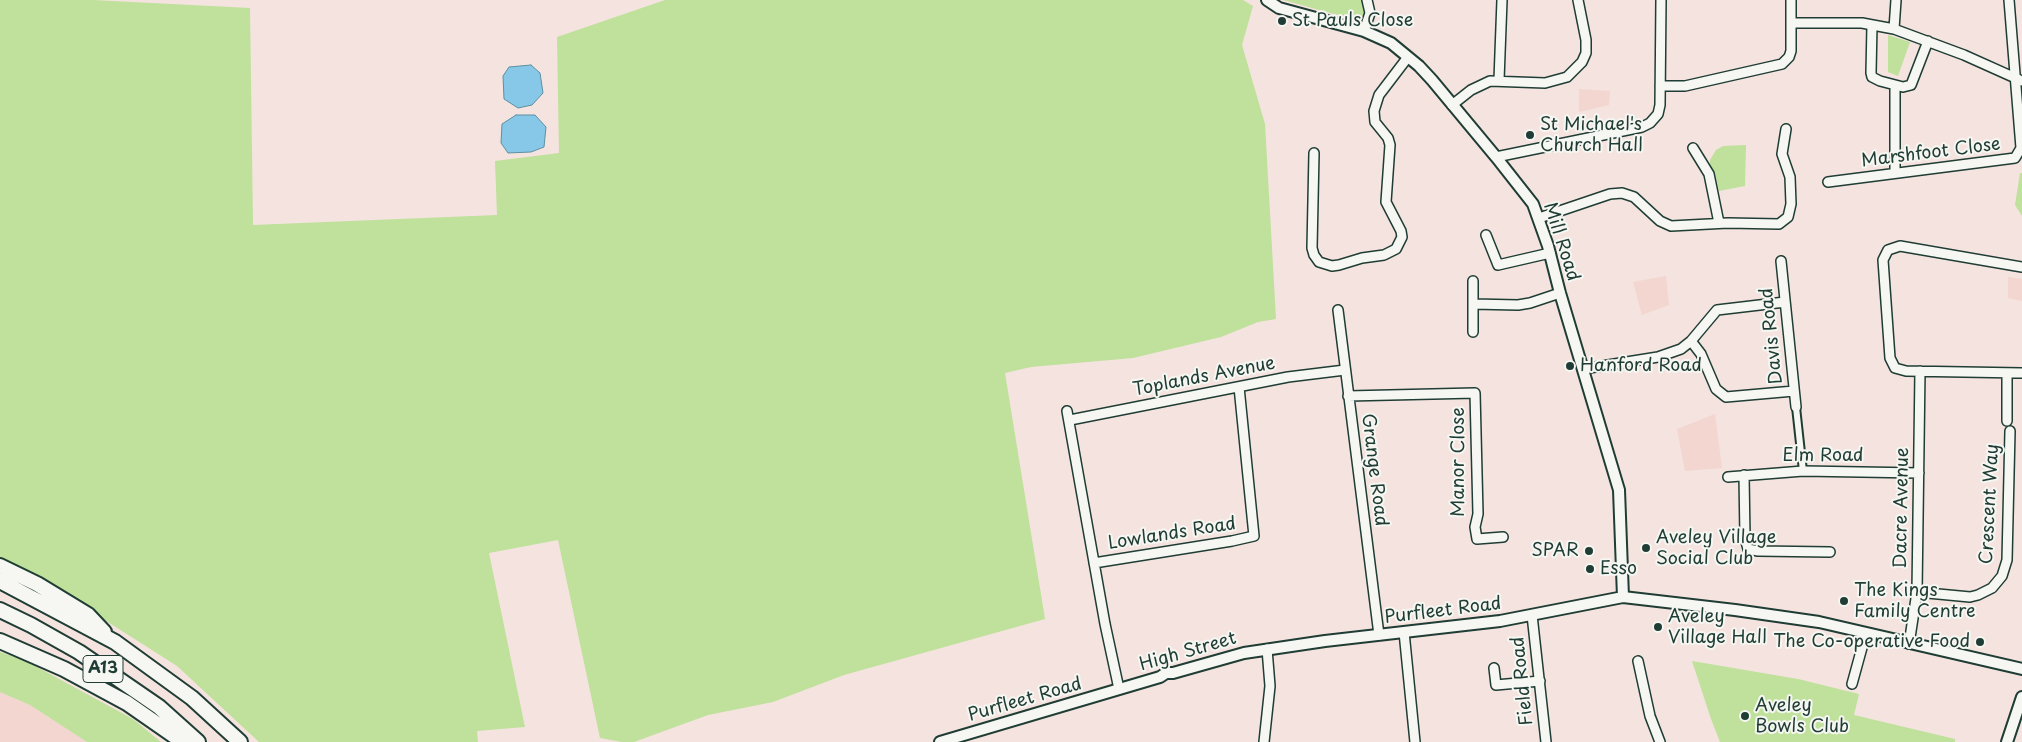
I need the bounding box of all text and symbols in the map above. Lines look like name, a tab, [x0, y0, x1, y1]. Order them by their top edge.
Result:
place label: St Pauls Close	[1292, 10, 1413, 32]
marker: St Pauls Close	[1276, 15, 1288, 27]
place label: St Michael's Church Hall	[1540, 114, 1643, 156]
marker: St Michael's Church Hall	[1524, 129, 1536, 141]
street label: Marshfoot Close	[1860, 134, 2002, 172]
street label: Mill Road	[1538, 200, 1584, 284]
street label: Davis Road	[1756, 287, 1788, 385]
street label: Toplands Avenue	[1131, 353, 1277, 401]
place label: Hanford Road	[1580, 355, 1702, 377]
marker: Hanford Road	[1564, 360, 1576, 372]
street label: Manor Close	[1448, 407, 1470, 517]
street label: Grange Road	[1356, 412, 1392, 528]
street label: Crescent Way	[1976, 443, 2004, 565]
street label: Elm Road	[1782, 445, 1864, 467]
street label: Dacre Avenue	[1890, 447, 1914, 569]
street label: Lowlands Road	[1107, 513, 1237, 555]
place label: Aveley Village Social Club	[1656, 527, 1776, 570]
place label: SPAR	[1531, 540, 1579, 562]
marker: Aveley Village Social Club	[1640, 542, 1652, 554]
marker: SPAR	[1583, 545, 1595, 557]
place label: Esso	[1600, 558, 1637, 580]
marker: Esso	[1584, 563, 1596, 575]
place label: The Kings Family Centre	[1854, 580, 1976, 622]
street label: Purfleet Road	[1383, 593, 1503, 629]
marker: The Kings Family Centre	[1838, 595, 1850, 607]
place label: Aveley Village Hall	[1668, 606, 1767, 649]
marker: Aveley Village Hall	[1652, 621, 1664, 633]
street label: High Street	[1137, 628, 1239, 676]
place label: The Co-operative Food	[1773, 631, 1970, 653]
street label: Field Road	[1508, 635, 1538, 727]
marker: The Co-operative Food	[1974, 636, 1986, 648]
road number: A13	[83, 656, 123, 682]
street label: Purfleet Road	[966, 673, 1084, 727]
place label: Aveley Bowls Club	[1755, 695, 1849, 738]
marker: Aveley Bowls Club	[1739, 710, 1751, 722]

